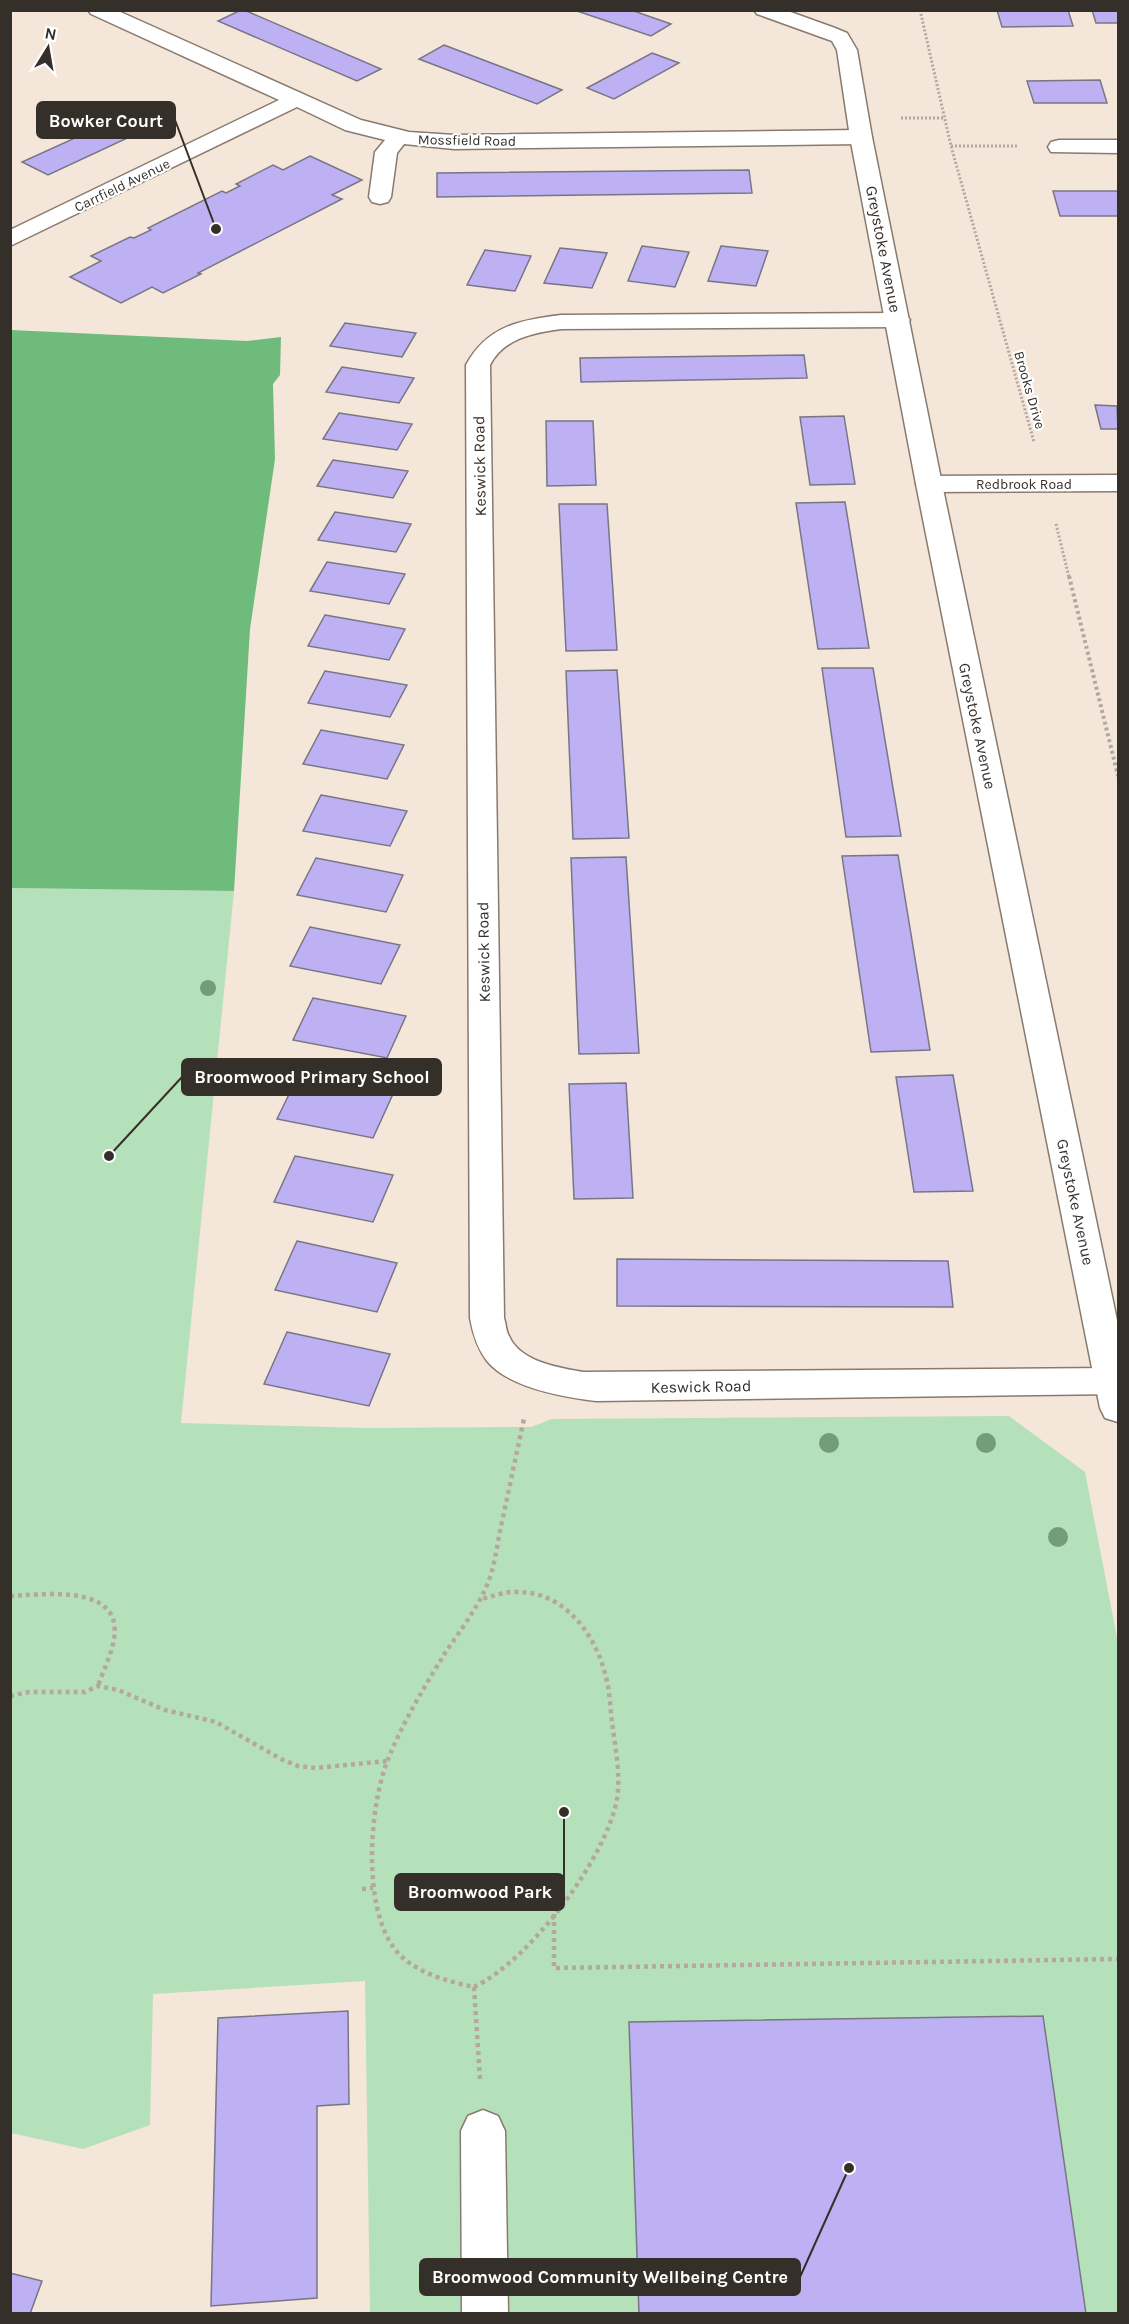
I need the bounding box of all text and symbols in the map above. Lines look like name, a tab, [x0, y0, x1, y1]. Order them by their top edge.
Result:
north arrow	[18, 18, 78, 78]
text: N	[43, 23, 58, 44]
callout: Bowker Court	[37, 102, 175, 138]
text: Bowker Court	[49, 110, 163, 132]
street label: Mossfield Road	[418, 131, 516, 150]
street label: Carrfield Avenue	[72, 155, 173, 216]
street label: Greystoke Avenue	[862, 184, 905, 314]
street label: Brooks Drive	[1010, 349, 1049, 431]
street label: Keswick Road	[469, 416, 490, 516]
street label: Redbrook Road	[976, 476, 1072, 493]
street label: Greystoke Avenue	[955, 661, 1000, 791]
street label: Keswick Road	[473, 902, 494, 1002]
callout: Broomwood Primary School	[182, 1059, 441, 1095]
text: Broomwood Primary School	[194, 1066, 430, 1088]
street label: Greystoke Avenue	[1053, 1137, 1098, 1267]
street label: Keswick Road	[651, 1376, 751, 1397]
callout: Broomwood Park	[395, 1874, 564, 1910]
text: Broomwood Park	[408, 1881, 553, 1903]
callout: Broomwood Community Wellbeing Centre	[420, 2259, 800, 2295]
text: Broomwood Community Wellbeing Centre	[432, 2266, 788, 2288]

